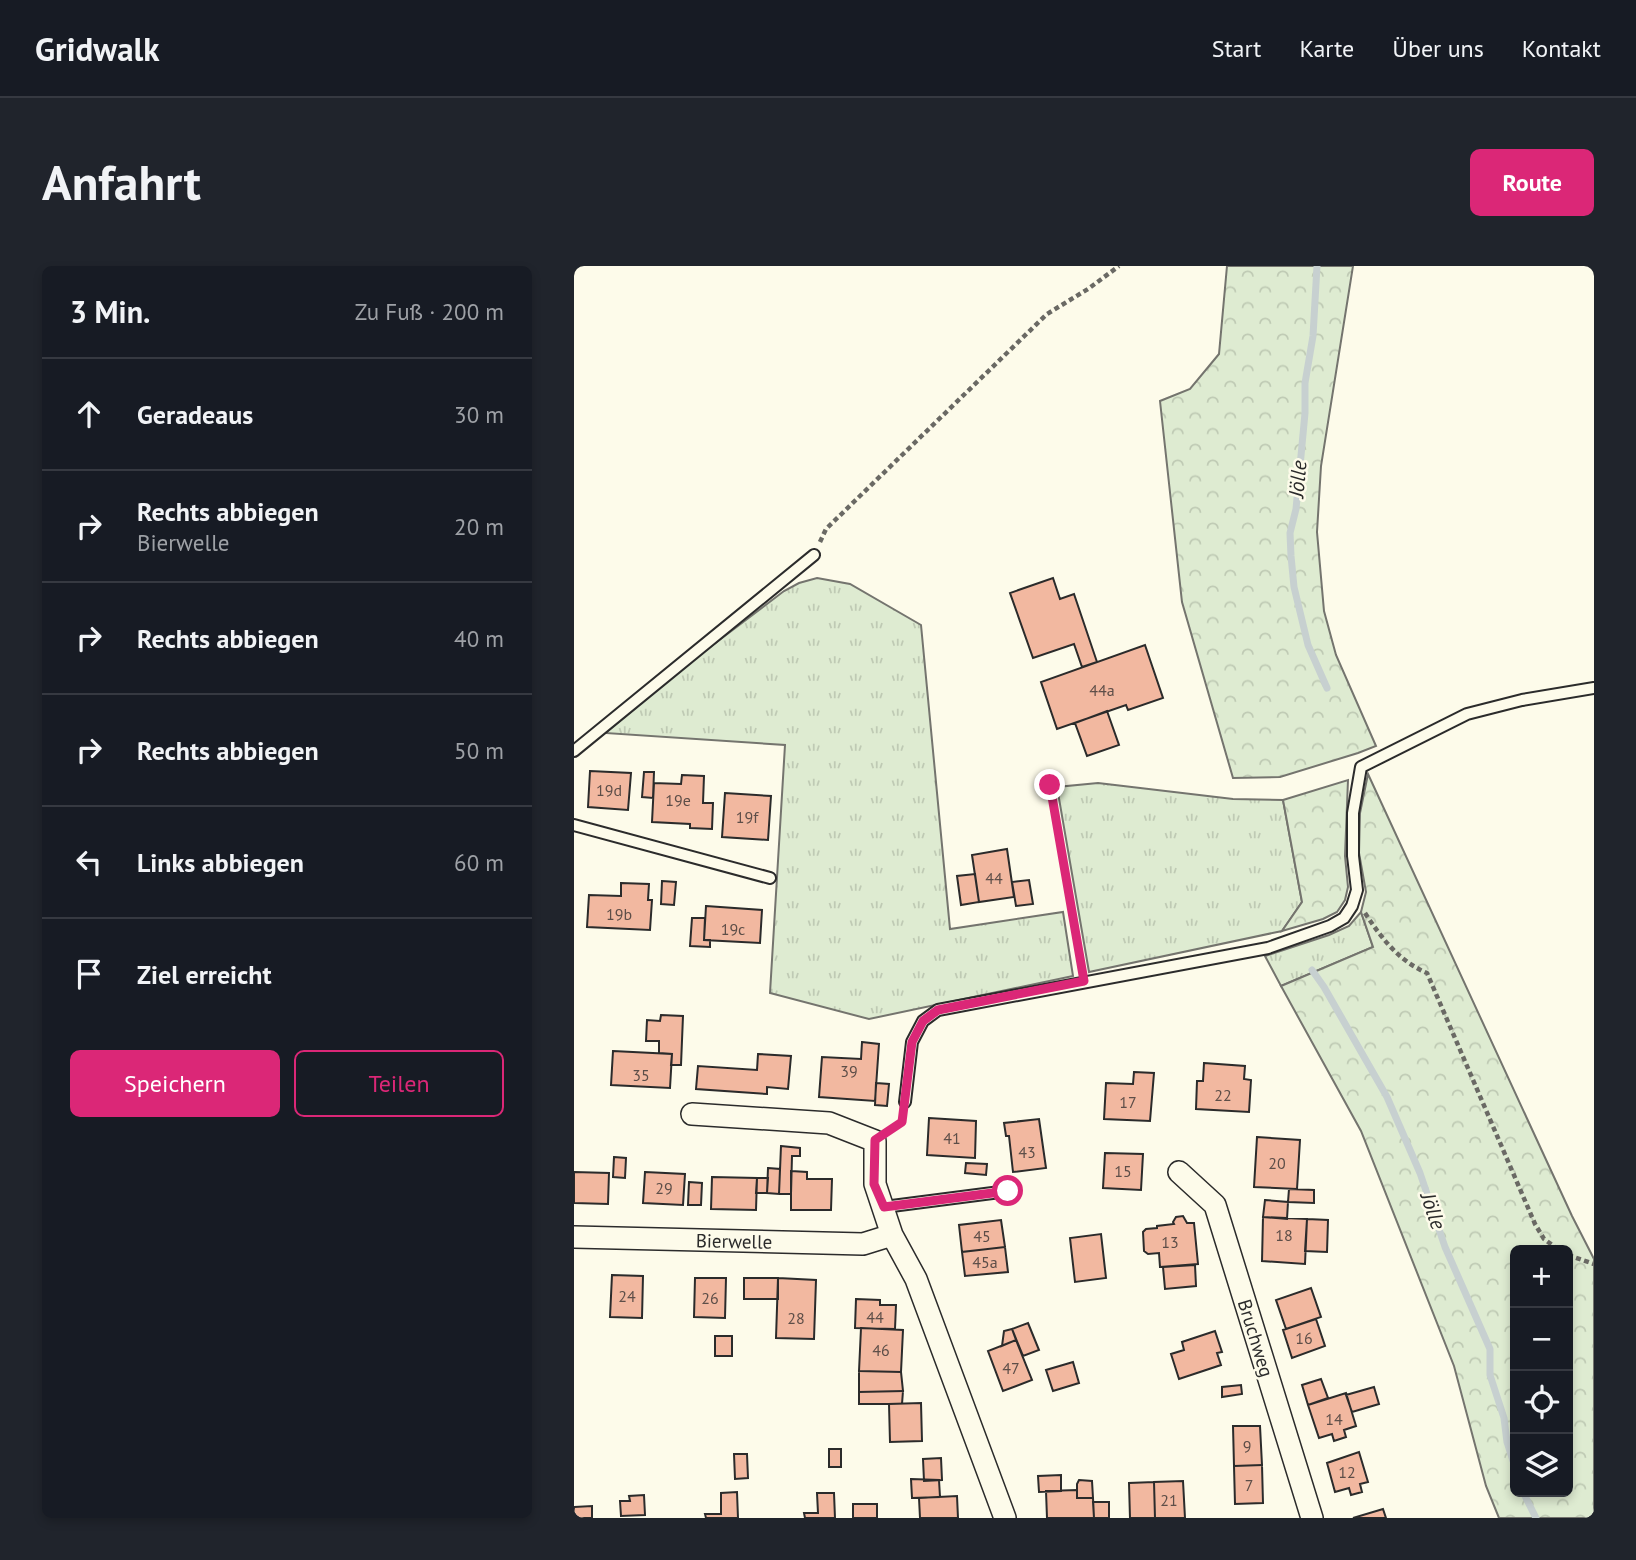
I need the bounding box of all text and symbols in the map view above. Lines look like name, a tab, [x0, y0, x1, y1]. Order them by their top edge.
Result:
text: Gridwalk	[35, 27, 159, 70]
text: Start	[1212, 33, 1261, 64]
text: Karte	[1299, 33, 1354, 64]
text: Über uns	[1392, 33, 1484, 64]
text: Kontakt	[1522, 33, 1601, 64]
button: Route	[1470, 149, 1594, 216]
text: Anfahrt	[42, 150, 201, 214]
text: 3 Min.	[70, 292, 150, 331]
text: Zu Fuß · 200 m	[355, 297, 504, 326]
icon: ahead	[70, 395, 108, 433]
text: Geradeaus	[137, 398, 253, 431]
text: 30 m	[454, 400, 504, 429]
water label: Jölle	[1282, 459, 1313, 501]
text: Rechts abbiegen	[137, 495, 319, 528]
icon: right	[70, 507, 108, 545]
text: 20 m	[454, 512, 504, 541]
text: Bierwelle	[137, 528, 230, 557]
icon: right	[70, 619, 108, 657]
text: Rechts abbiegen	[137, 622, 319, 655]
text: 40 m	[454, 624, 504, 653]
house number: 44a	[1089, 680, 1115, 700]
icon: right	[70, 731, 108, 769]
text: Rechts abbiegen	[137, 734, 319, 767]
text: 50 m	[454, 736, 504, 765]
route end	[1034, 769, 1065, 800]
house number: 19d	[596, 780, 622, 800]
house number: 19e	[665, 790, 691, 810]
house number: 19f	[736, 807, 759, 827]
icon: left	[70, 843, 108, 881]
text: Links abbiegen	[137, 846, 304, 879]
text: 60 m	[454, 848, 504, 877]
house number: 44	[985, 868, 1003, 888]
house number: 19b	[606, 904, 632, 924]
house number: 19c	[721, 919, 745, 939]
icon: arrive	[70, 955, 108, 993]
text: Ziel erreicht	[137, 958, 272, 991]
button: Speichern	[70, 1050, 280, 1117]
button: Teilen	[294, 1050, 504, 1117]
house number: 39	[840, 1061, 858, 1081]
house number: 35	[632, 1065, 650, 1085]
house number: 22	[1214, 1085, 1232, 1105]
house number: 17	[1119, 1092, 1137, 1112]
house number: 41	[943, 1128, 961, 1148]
house number: 43	[1018, 1142, 1036, 1162]
house number: 20	[1268, 1153, 1286, 1173]
house number: 15	[1114, 1161, 1132, 1181]
route start	[992, 1175, 1023, 1206]
house number: 29	[655, 1178, 673, 1198]
water label: Jölle	[1414, 1187, 1452, 1233]
house number: 18	[1275, 1225, 1293, 1245]
house number: 45	[973, 1226, 991, 1246]
street label: Bierwelle	[696, 1228, 772, 1254]
house number: 13	[1161, 1232, 1179, 1252]
map controls	[1510, 1245, 1573, 1497]
button: +	[1510, 1245, 1573, 1308]
house number: 45a	[972, 1252, 998, 1272]
house number: 24	[618, 1286, 636, 1306]
house number: 26	[701, 1288, 719, 1308]
street label: Bruchweg	[1233, 1296, 1279, 1380]
house number: 44	[866, 1307, 884, 1327]
house number: 28	[787, 1308, 805, 1328]
button: −	[1510, 1308, 1573, 1371]
house number: 16	[1295, 1328, 1313, 1348]
house number: 46	[872, 1340, 890, 1360]
house number: 47	[1002, 1358, 1020, 1378]
button: locate	[1510, 1371, 1573, 1434]
house number: 14	[1325, 1409, 1343, 1429]
button: layers	[1510, 1434, 1573, 1497]
house number: 9	[1243, 1436, 1251, 1456]
house number: 12	[1338, 1462, 1356, 1482]
house number: 7	[1245, 1475, 1253, 1495]
house number: 21	[1160, 1490, 1178, 1510]

